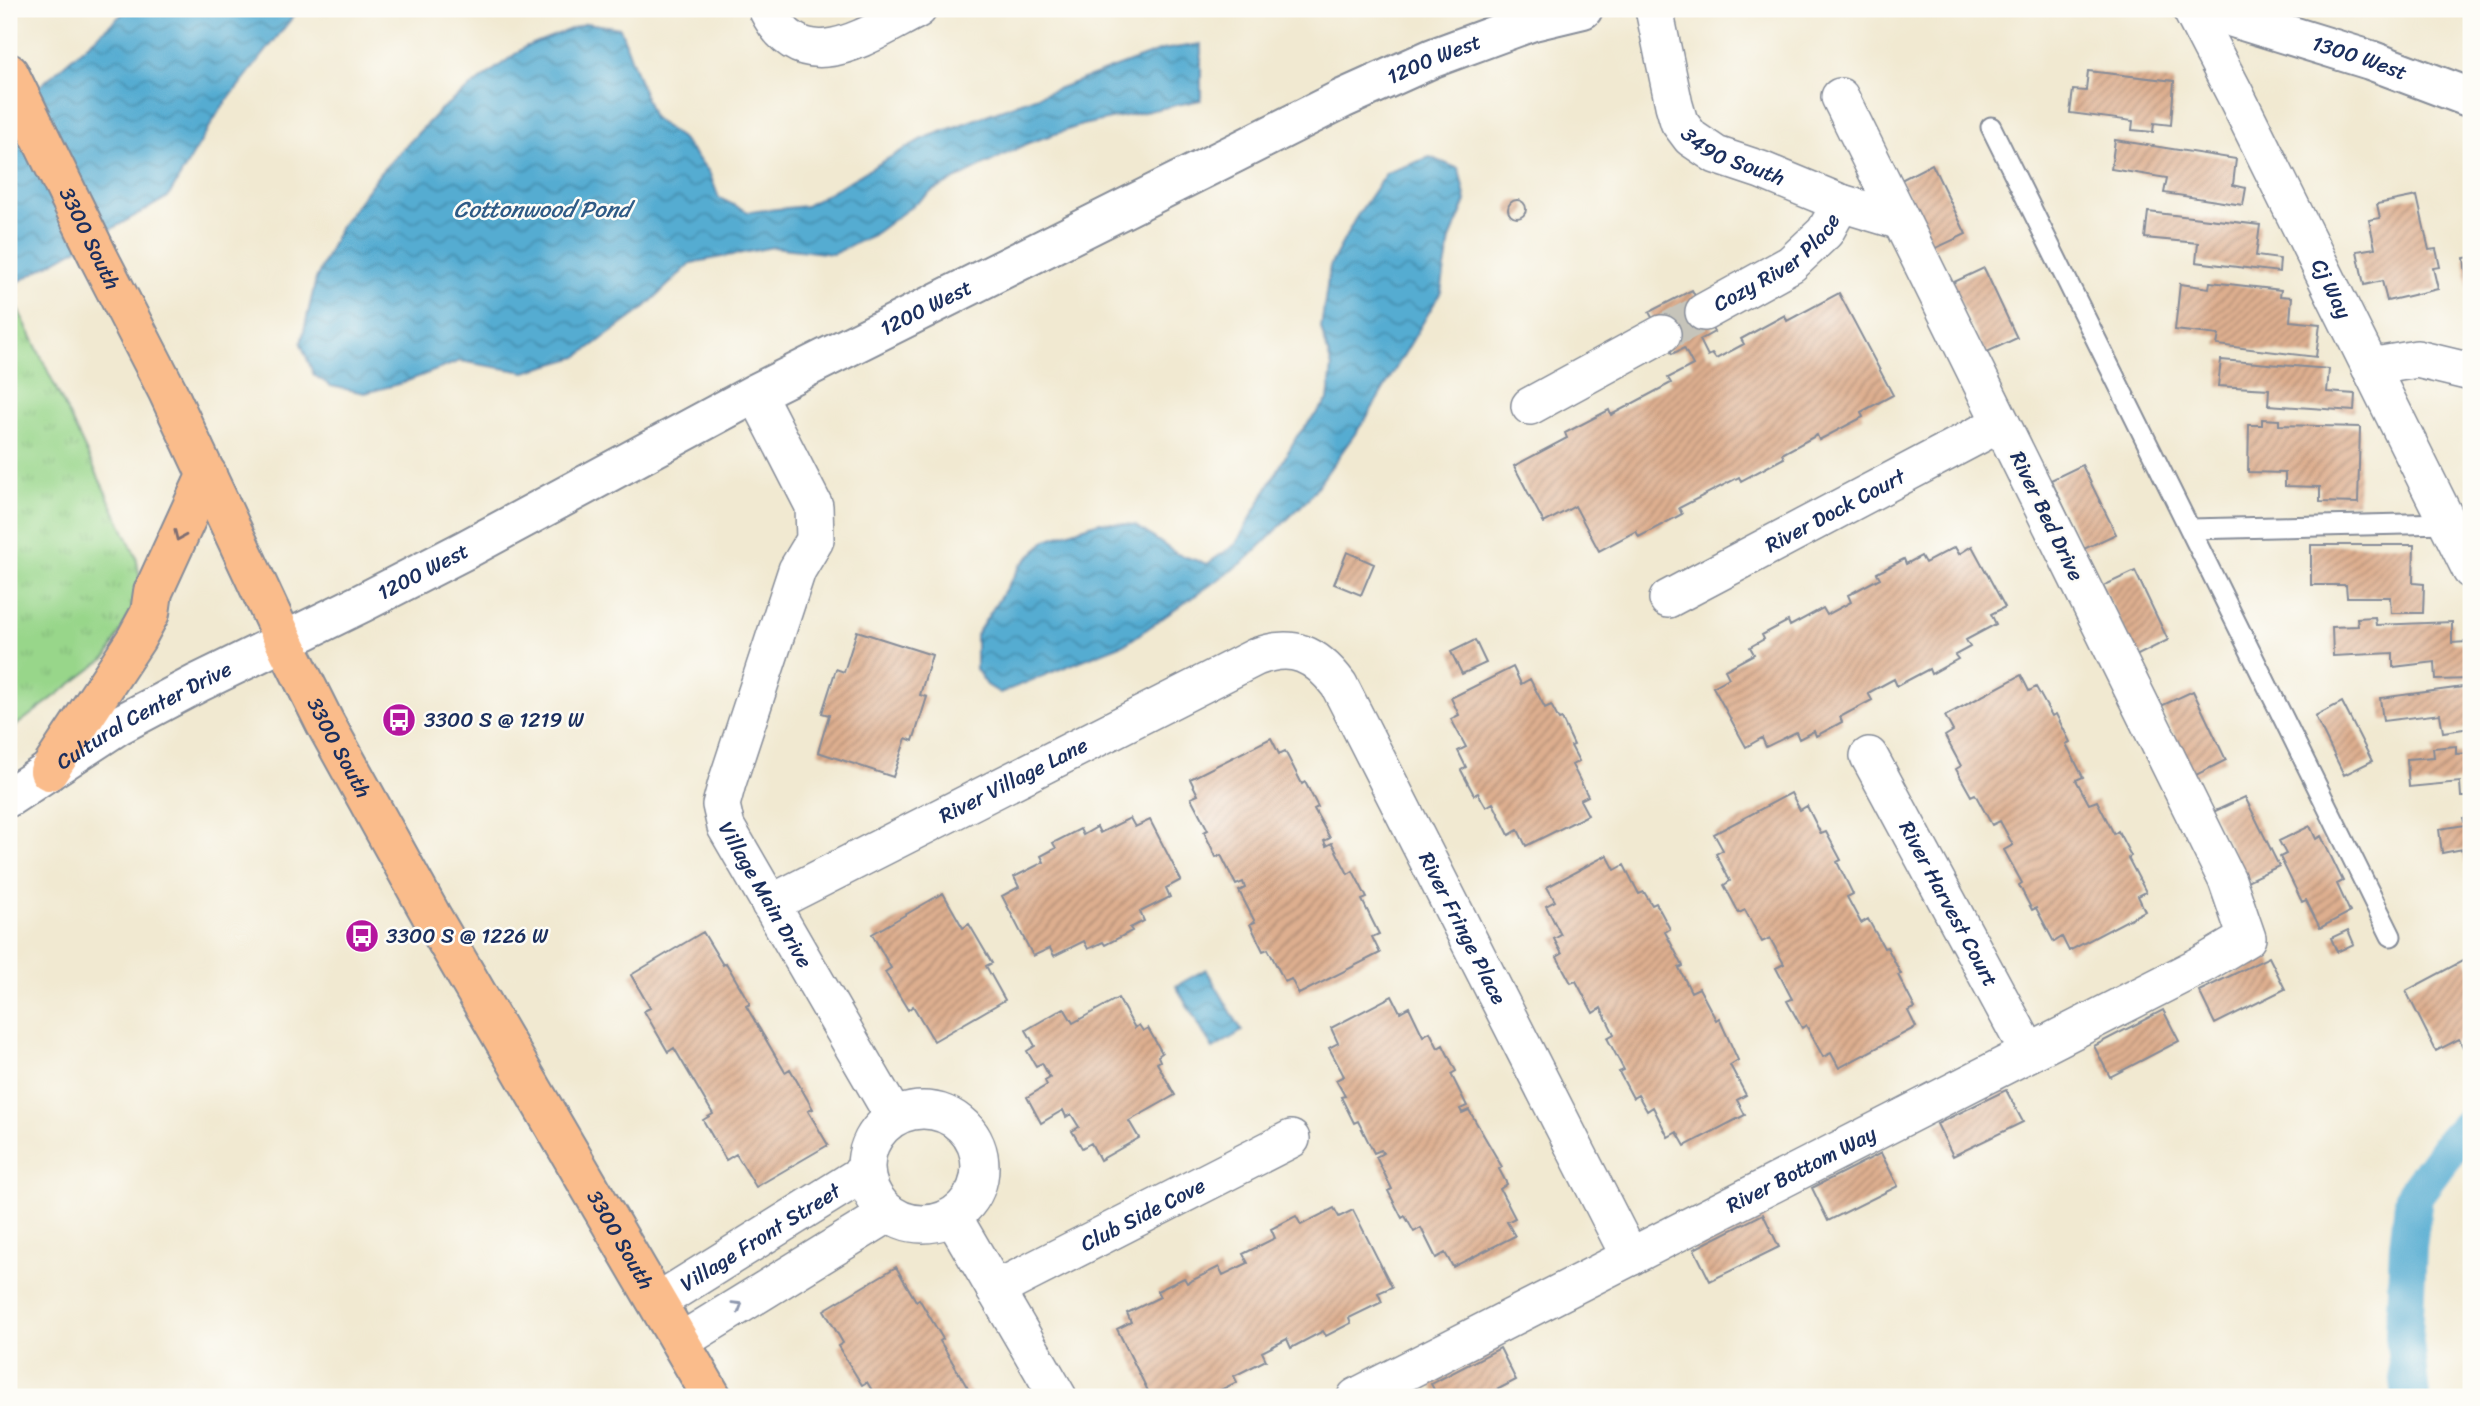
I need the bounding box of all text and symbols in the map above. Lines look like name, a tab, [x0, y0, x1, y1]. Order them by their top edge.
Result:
street label: 1200 West	[1381, 23, 1487, 95]
street label: 1300 West	[2307, 24, 2413, 91]
street label: 3490 South	[1670, 119, 1791, 197]
street label: 3300 South	[48, 180, 131, 296]
water label: Cottonwood Pond	[454, 189, 636, 230]
street label: Cozy River Place	[1706, 206, 1851, 322]
street label: Cj Way	[2300, 252, 2363, 326]
street label: 1200 West	[873, 269, 979, 347]
street label: River Bed Drive	[1999, 444, 2095, 588]
street label: River Dock Court	[1758, 457, 1914, 564]
one-way arrow	[173, 529, 187, 542]
street label: 1200 West	[370, 532, 476, 611]
street label: Cultural Center Drive	[48, 650, 239, 780]
street label: 3300 South	[296, 690, 382, 805]
bus stop icon: 3300 S @ 1219 W	[380, 701, 418, 739]
place label: 3300 S @ 1219 W	[424, 701, 585, 739]
street label: River Village Lane	[932, 726, 1095, 834]
street label: Village Main Drive	[708, 814, 823, 976]
street label: River Harvest Court	[1888, 814, 2009, 994]
street label: River Fringe Place	[1408, 845, 1518, 1011]
bus stop icon: 3300 S @ 1226 W	[343, 917, 381, 955]
place label: 3300 S @ 1226 W	[386, 917, 549, 955]
street label: River Bottom Way	[1719, 1115, 1883, 1224]
street label: Club Side Cove	[1073, 1167, 1212, 1263]
street label: Village Front Street	[672, 1172, 850, 1302]
street label: 3300 South	[576, 1182, 665, 1297]
one-way arrow	[730, 1302, 743, 1315]

